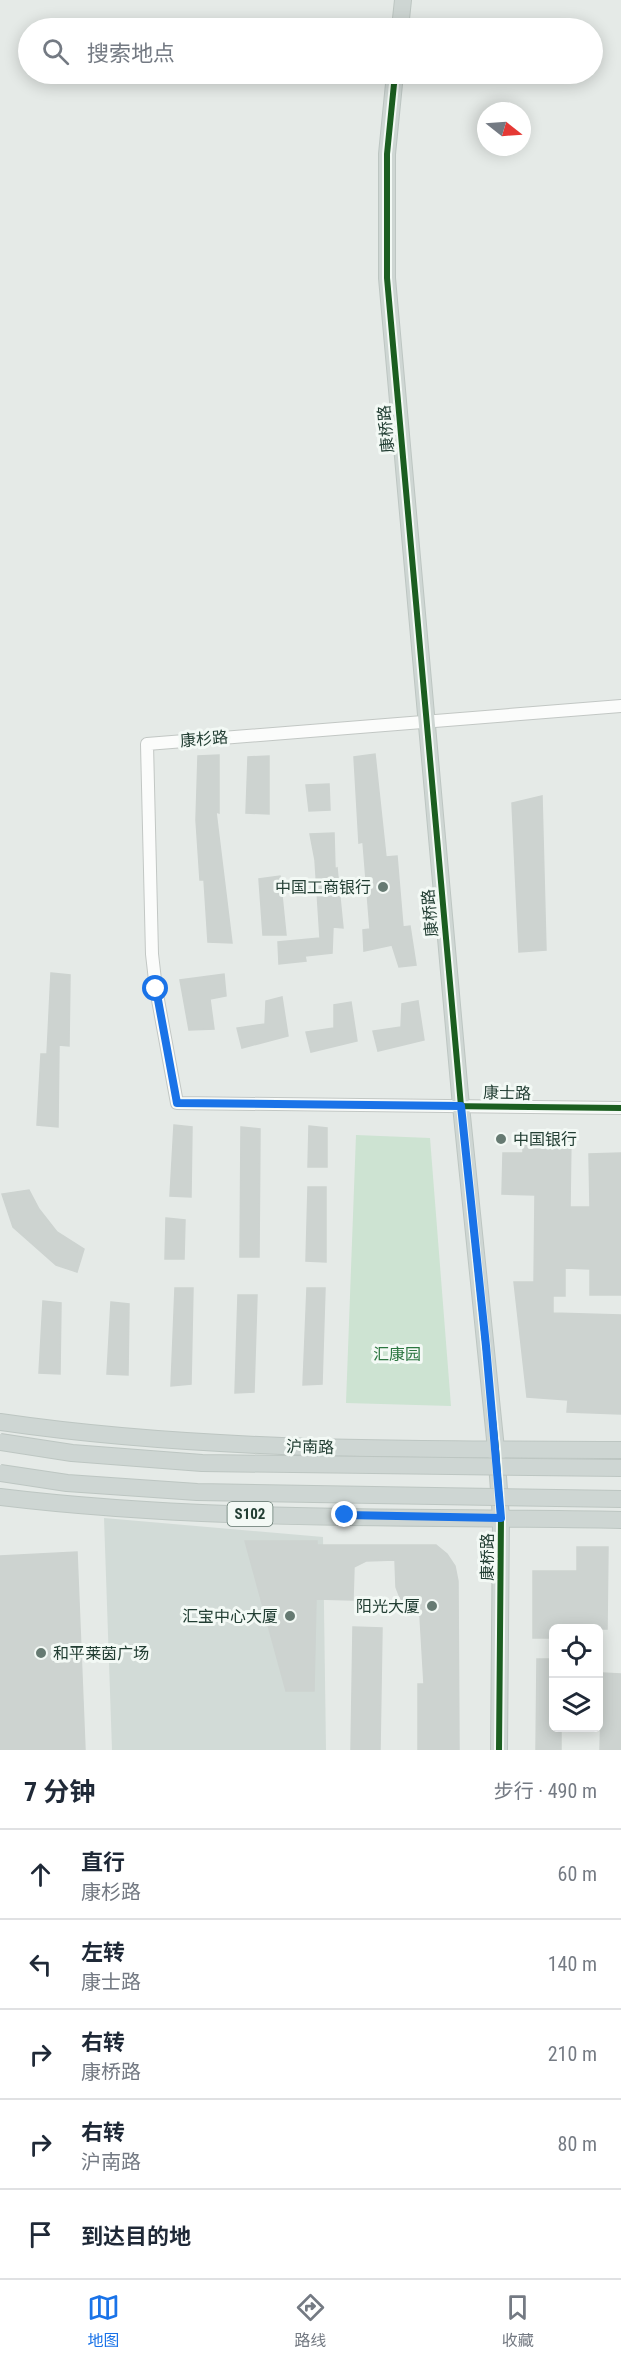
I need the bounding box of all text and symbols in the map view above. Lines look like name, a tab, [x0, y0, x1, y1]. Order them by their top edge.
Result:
search box	[18, 18, 603, 84]
icon: search	[39, 35, 72, 68]
text: 搜索地点	[87, 41, 175, 66]
north arrow	[477, 102, 531, 156]
street label: 康桥路	[374, 404, 398, 454]
street label: 康杉路	[179, 727, 229, 751]
place label: 中国工商银行	[275, 878, 371, 897]
marker: 中国工商银行	[376, 880, 390, 894]
street label: 康桥路	[418, 888, 442, 938]
route start	[142, 975, 168, 1001]
street label: 康士路	[483, 1083, 531, 1103]
place label: 中国银行	[513, 1130, 577, 1149]
marker: 中国银行	[494, 1132, 508, 1146]
park label: 汇康园	[373, 1345, 421, 1364]
street label: 沪南路	[286, 1437, 334, 1457]
route end	[331, 1501, 357, 1527]
road number: S102	[228, 1502, 272, 1526]
street label: 康桥路	[478, 1533, 497, 1581]
place label: 阳光大厦	[356, 1597, 420, 1616]
marker: 阳光大厦	[425, 1599, 439, 1613]
place label: 汇宝中心大厦	[182, 1607, 278, 1626]
marker: 汇宝中心大厦	[283, 1609, 297, 1623]
map controls	[549, 1624, 603, 1732]
button: locate	[549, 1624, 603, 1678]
place label: 和平莱茵广场	[53, 1644, 149, 1663]
marker: 和平莱茵广场	[34, 1646, 48, 1660]
button: layers	[549, 1678, 603, 1732]
text: 7 分钟	[24, 1777, 95, 1807]
text: 步行 · 490 m	[494, 1779, 597, 1803]
text: 直行	[81, 1850, 125, 1875]
icon: ahead	[24, 1858, 57, 1891]
text: 60 m	[558, 1862, 597, 1886]
text: 康杉路	[81, 1880, 141, 1904]
text: 左转	[81, 1940, 125, 1965]
icon: left	[24, 1948, 57, 1981]
text: 140 m	[548, 1952, 597, 1976]
text: 康士路	[81, 1970, 141, 1994]
text: 右转	[81, 2030, 125, 2055]
icon: right	[24, 2038, 57, 2071]
text: 210 m	[548, 2042, 597, 2066]
text: 康桥路	[81, 2060, 141, 2084]
text: 右转	[81, 2120, 125, 2145]
icon: right	[24, 2128, 57, 2161]
text: 80 m	[558, 2132, 597, 2156]
text: 沪南路	[81, 2150, 141, 2174]
icon: arrive	[24, 2218, 57, 2251]
text: 到达目的地	[81, 2224, 191, 2249]
tab: 地图	[87, 2291, 120, 2351]
tab: 路线	[294, 2291, 327, 2351]
tab: 收藏	[501, 2291, 534, 2351]

